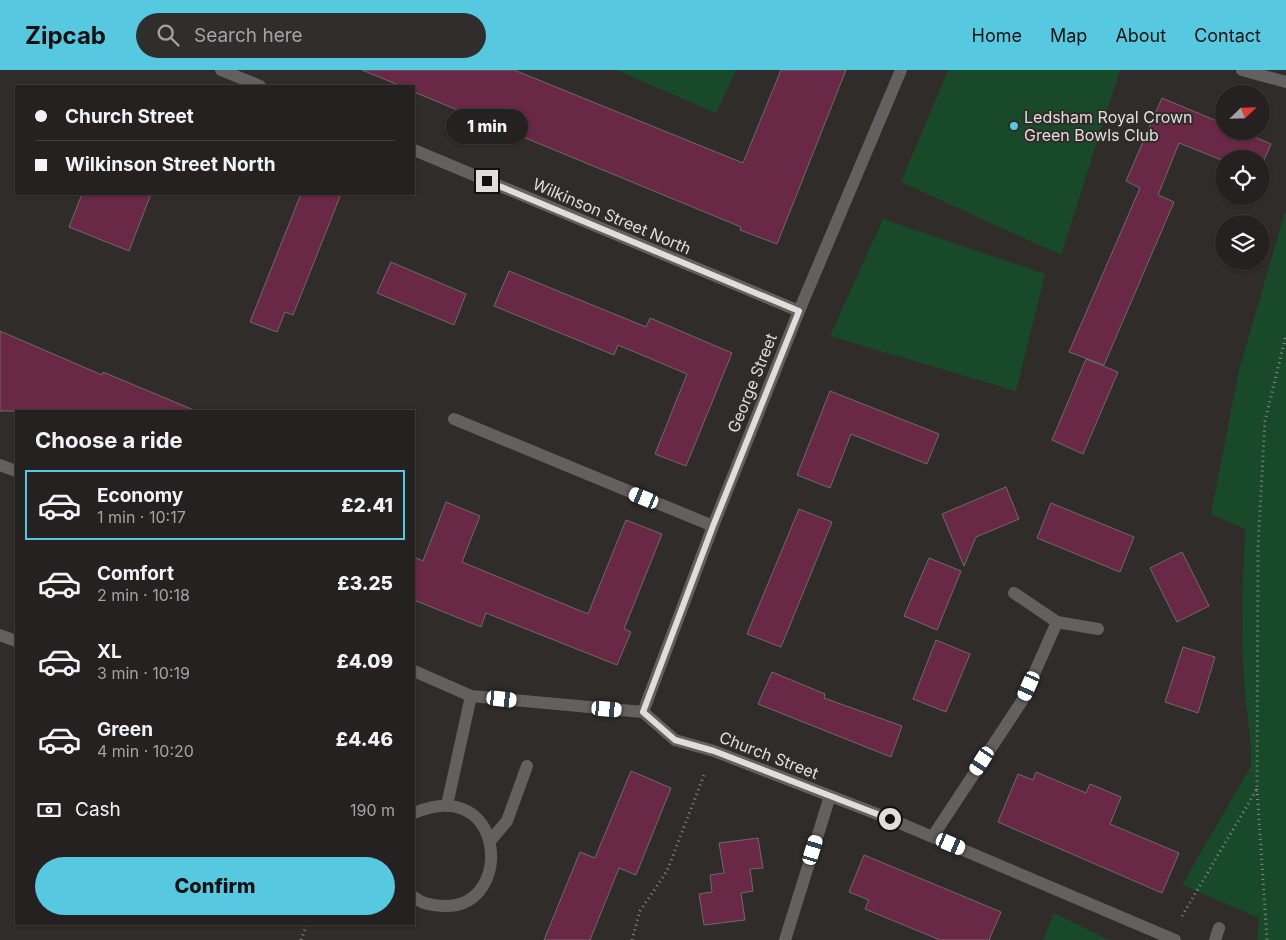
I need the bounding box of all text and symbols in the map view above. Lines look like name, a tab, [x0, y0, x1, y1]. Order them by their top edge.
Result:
search box	[136, 13, 486, 58]
text: Zipcab	[25, 21, 106, 50]
icon: search	[154, 21, 182, 49]
text: Search here	[194, 24, 303, 47]
text: Home	[972, 25, 1022, 46]
text: Map	[1050, 25, 1087, 46]
text: About	[1115, 25, 1166, 46]
text: Contact	[1194, 25, 1261, 46]
north arrow	[1215, 85, 1270, 140]
map controls	[1215, 85, 1270, 270]
text: Church Street	[65, 105, 194, 128]
place label: Ledsham Royal Crown Green Bowls Club	[1024, 107, 1193, 145]
callout: 1 min	[446, 108, 528, 144]
text: 1 min	[467, 116, 507, 136]
marker: Ledsham Royal Crown Green Bowls Club	[1008, 120, 1020, 132]
button: locate	[1215, 150, 1270, 205]
text: Wilkinson Street North	[65, 153, 275, 176]
route end	[476, 170, 498, 192]
street label: Wilkinson Street North	[530, 174, 694, 258]
button: layers	[1215, 215, 1270, 270]
street label: George Street	[723, 330, 781, 436]
text: Choose a ride	[35, 427, 183, 453]
icon: car	[37, 483, 82, 528]
text: Economy	[97, 484, 183, 507]
car	[627, 485, 660, 511]
text: £2.41	[341, 494, 393, 517]
text: 1 min · 10:17	[97, 507, 186, 527]
icon: car	[37, 561, 82, 606]
text: Comfort	[97, 562, 174, 585]
text: £3.25	[337, 572, 393, 595]
text: 2 min · 10:18	[97, 585, 190, 605]
icon: car	[37, 639, 82, 684]
text: XL	[97, 640, 122, 663]
text: £4.09	[336, 650, 393, 673]
text: 3 min · 10:19	[97, 663, 190, 683]
car	[1016, 669, 1041, 703]
car	[486, 690, 517, 708]
car	[591, 700, 622, 718]
icon: car	[37, 717, 82, 762]
text: Green	[97, 718, 153, 741]
street label: Church Street	[717, 727, 821, 783]
text: £4.46	[336, 728, 393, 751]
text: 4 min · 10:20	[97, 741, 194, 761]
car	[967, 744, 996, 778]
icon: cash	[35, 796, 63, 824]
text: Cash	[75, 798, 121, 821]
text: 190 m	[350, 800, 395, 820]
route start	[879, 808, 901, 830]
car	[934, 831, 967, 857]
car	[801, 833, 824, 867]
button: Confirm	[35, 857, 395, 915]

